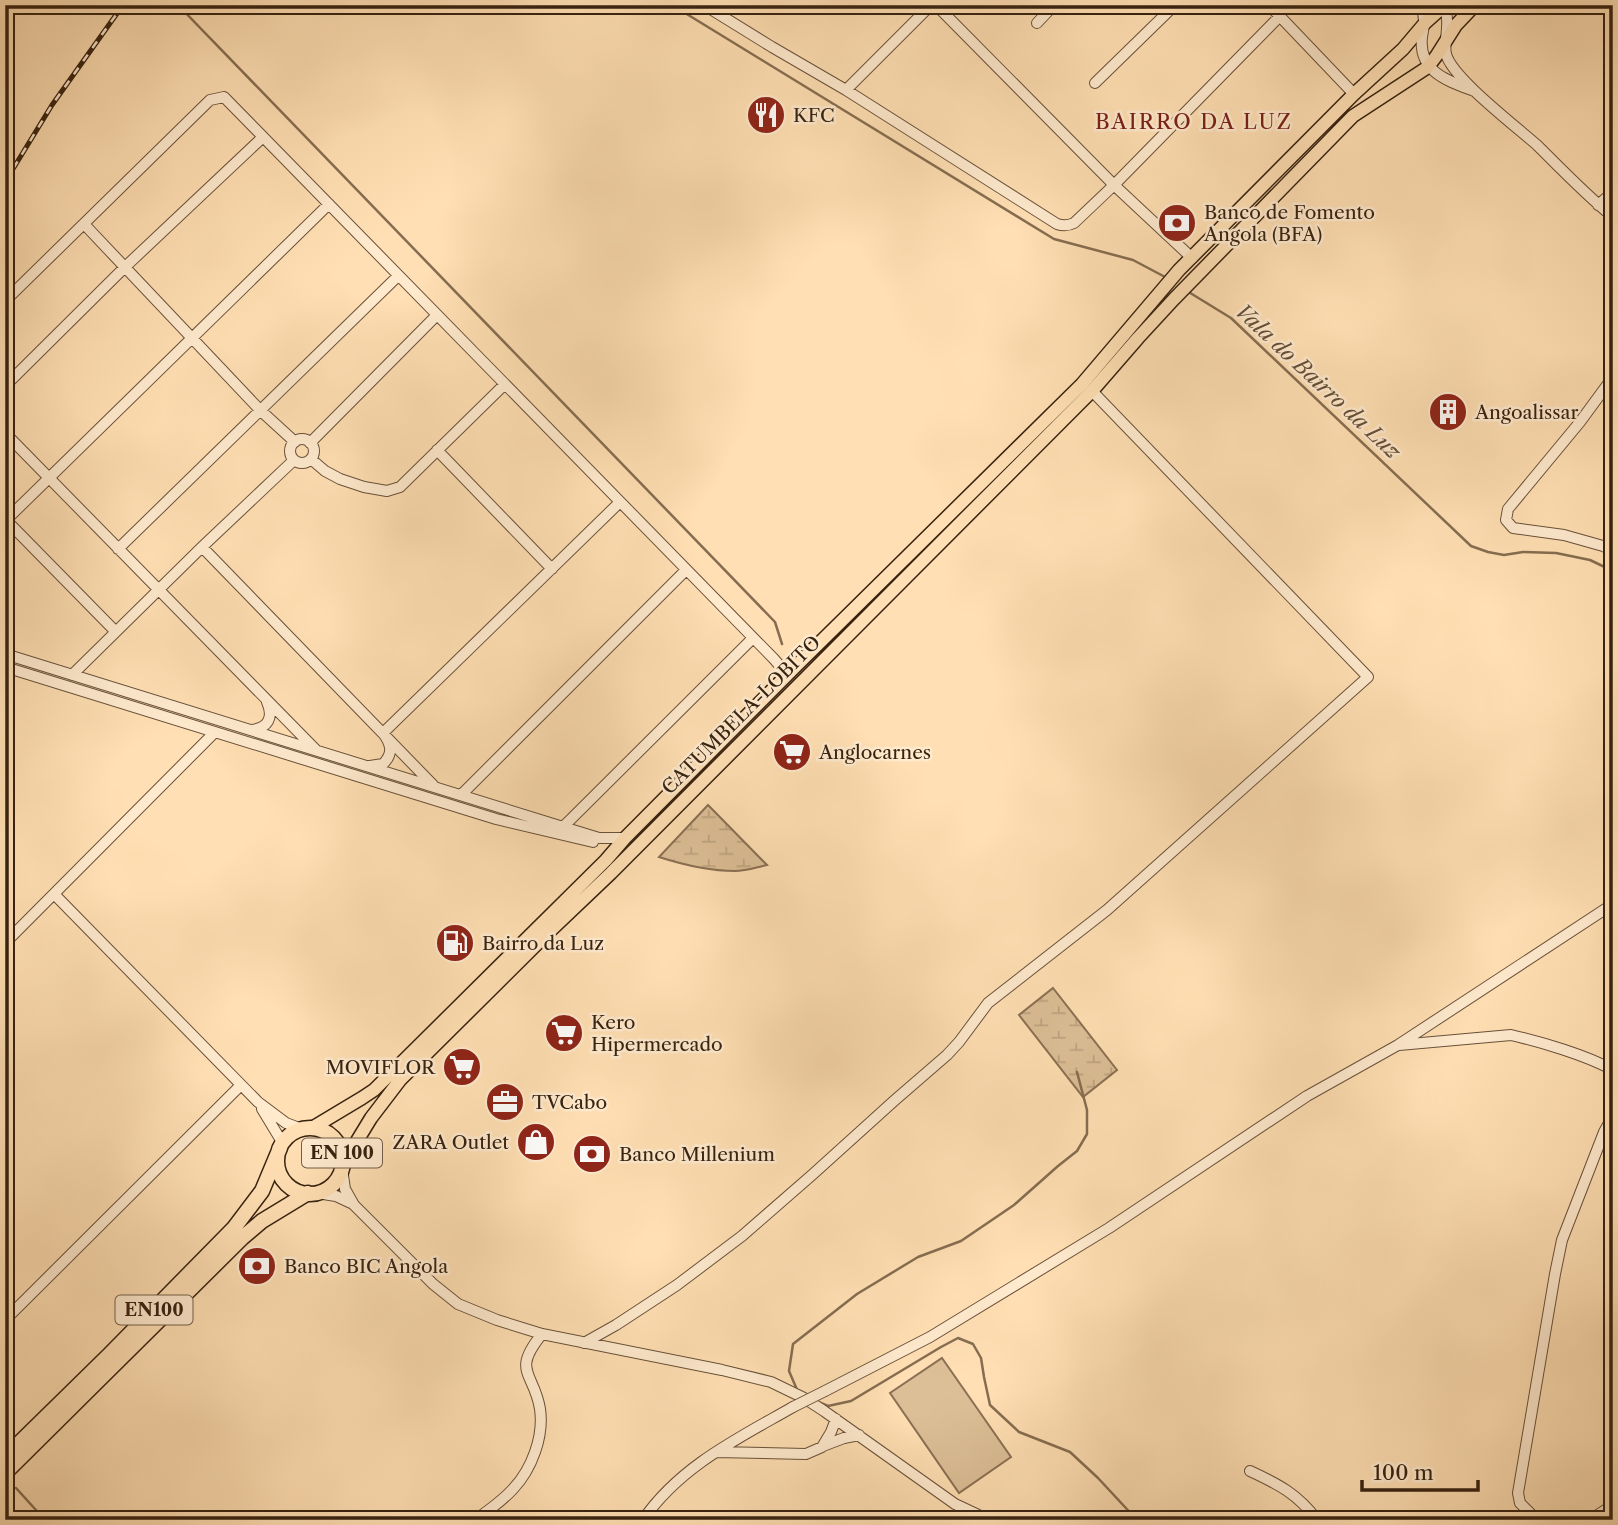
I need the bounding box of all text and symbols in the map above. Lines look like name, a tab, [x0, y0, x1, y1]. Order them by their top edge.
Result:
restaurant icon: KFC	[745, 94, 787, 136]
place label: KFC	[793, 104, 835, 127]
district label: BAIRRO DA LUZ	[1095, 109, 1293, 134]
place label: Banco de Fomento Angola (BFA)	[1203, 201, 1375, 246]
bank icon: Banco de Fomento Angola (BFA)	[1156, 202, 1198, 244]
water label: Vala do Bairro da Luz	[1230, 298, 1407, 465]
building icon: Angoalissar	[1427, 391, 1469, 433]
place label: Angoalissar	[1474, 401, 1579, 424]
street label: CATUMBELA-LOBITO	[657, 631, 825, 799]
supermarket icon: Anglocarnes	[771, 731, 813, 773]
place label: Anglocarnes	[818, 741, 931, 764]
fuel station icon: Bairro da Luz	[434, 922, 476, 964]
place label: Bairro da Luz	[482, 932, 604, 955]
place label: Kero Hipermercado	[591, 1011, 723, 1056]
supermarket icon: Kero Hipermercado	[543, 1012, 585, 1054]
supermarket icon: MOVIFLOR	[441, 1046, 483, 1088]
place label: MOVIFLOR	[326, 1056, 436, 1079]
office icon: TVCabo	[484, 1081, 526, 1123]
place label: TVCabo	[532, 1091, 607, 1114]
shop icon: ZARA Outlet	[515, 1121, 557, 1163]
place label: ZARA Outlet	[393, 1131, 509, 1154]
bank icon: Banco Millenium	[571, 1133, 613, 1175]
road number: EN 100	[302, 1138, 382, 1168]
place label: Banco Millenium	[619, 1143, 775, 1166]
bank icon: Banco BIC Angola	[236, 1245, 278, 1287]
place label: Banco BIC Angola	[284, 1255, 448, 1278]
road number: EN100	[116, 1296, 192, 1324]
scale bar	[1362, 1448, 1478, 1492]
text: 100 m	[1373, 1460, 1434, 1485]

